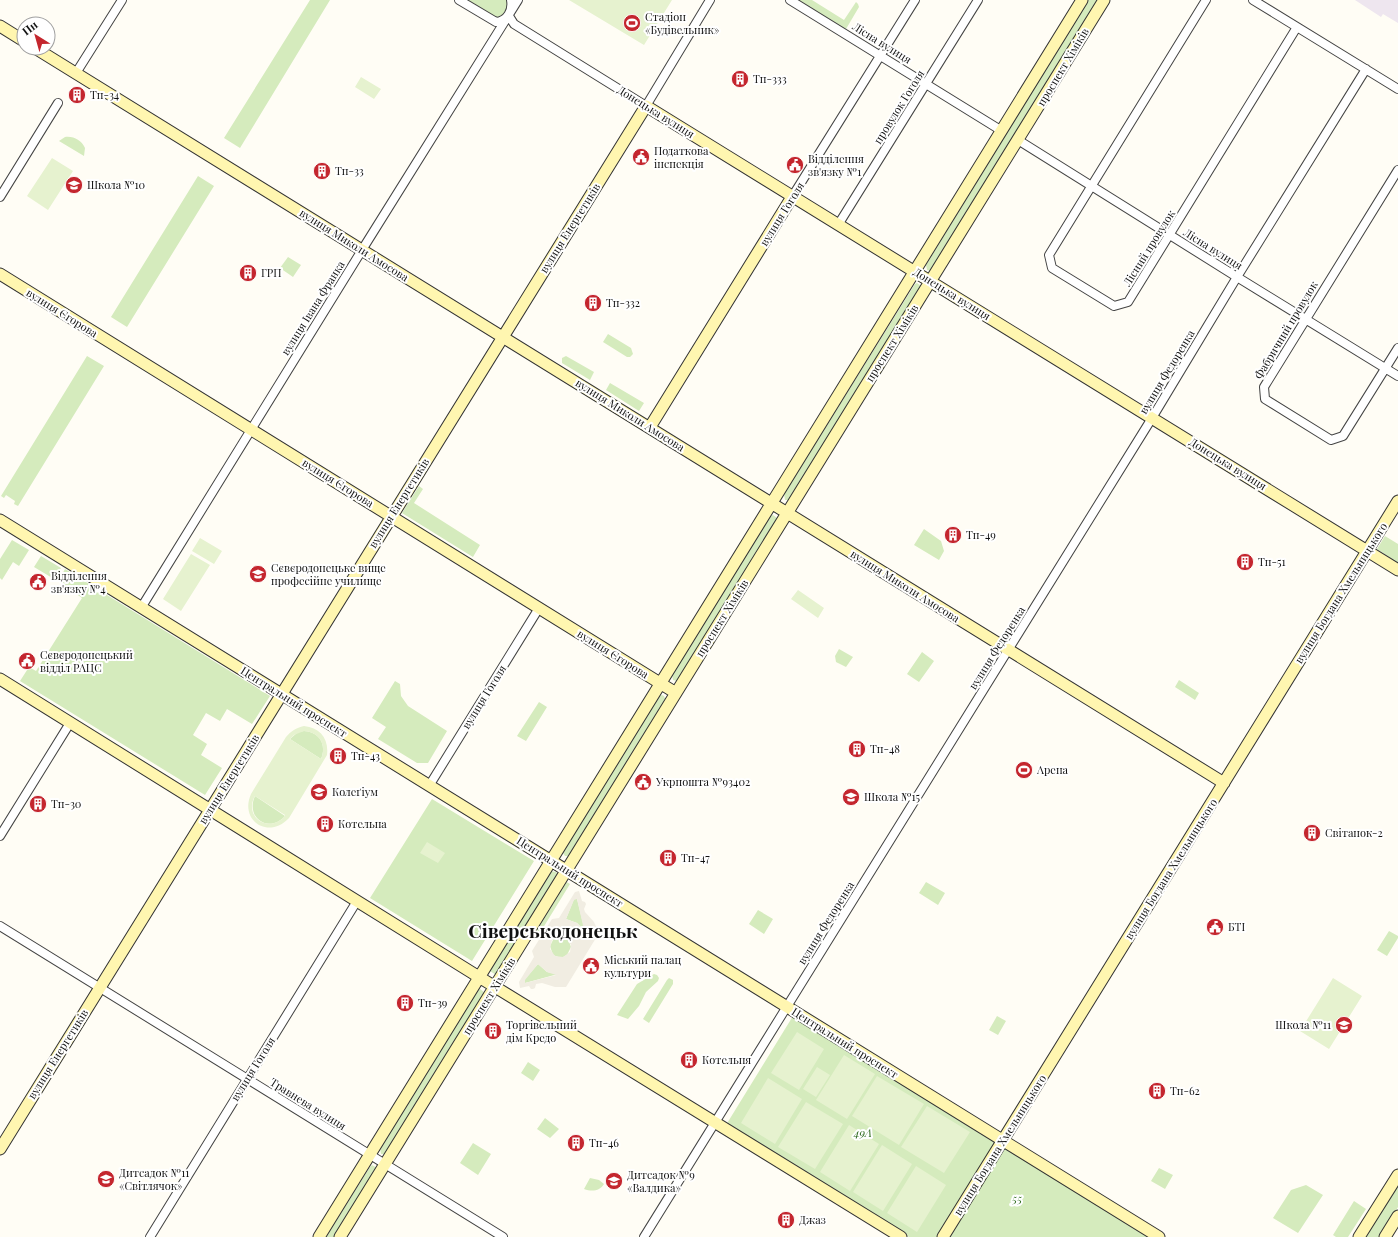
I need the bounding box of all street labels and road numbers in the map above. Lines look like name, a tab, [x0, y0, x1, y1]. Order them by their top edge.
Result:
street label: Лісна вулиця	[849, 18, 915, 67]
street label: проспект Хіміків	[1033, 25, 1092, 109]
street label: провулок Гоголя	[870, 67, 927, 147]
street label: Донецька вулиця	[615, 82, 698, 141]
street label: вулиця Гоголя	[756, 179, 807, 248]
street label: вулиця Енергетиків	[536, 180, 603, 276]
street label: вулиця Миколи Амосова	[297, 205, 412, 285]
street label: Лісний провулок	[1119, 206, 1178, 290]
street label: Лісна вулиця	[1180, 224, 1246, 273]
street label: вулиця Івана Франка	[277, 257, 348, 358]
street label: Донецька вулиця	[911, 264, 994, 323]
street label: Фабричний провулок	[1250, 277, 1321, 381]
street label: вулиця Єгорова	[24, 285, 101, 341]
street label: проспект Хіміків	[862, 301, 921, 384]
street label: вулиця Федоренка	[1136, 326, 1198, 417]
street label: вулиця Миколи Амосова	[573, 375, 688, 455]
street label: Донецька вулиця	[1187, 434, 1270, 493]
street label: вулиця Єгорова	[300, 455, 377, 511]
street label: вулиця Енергетиків	[365, 455, 432, 551]
street label: вулиця Богдана Хмельницького	[1291, 519, 1390, 666]
street label: вулиця Миколи Амосова	[848, 546, 963, 626]
street label: проспект Хіміків	[692, 576, 751, 659]
street label: вулиця Федоренка	[965, 603, 1029, 692]
street label: вулиця Єгорова	[575, 626, 652, 682]
street label: вулиця Гоголя	[458, 662, 509, 731]
street label: Центральний проспект	[238, 663, 350, 740]
street label: вулиця Енергетиків	[195, 731, 262, 827]
street label: вулиця Богдана Хмельницького	[1121, 795, 1220, 942]
street label: Центральний проспект	[514, 833, 626, 910]
street label: вулиця Федоренка	[794, 878, 858, 967]
street label: проспект Хіміків	[459, 954, 518, 1037]
street label: Центральний проспект	[789, 1004, 901, 1081]
street label: вулиця Енергетиків	[24, 1006, 91, 1102]
street label: вулиця Гоголя	[227, 1034, 278, 1103]
street label: вулиця Богдана Хмельницького	[950, 1071, 1049, 1218]
street label: Травнева вулиця	[267, 1074, 349, 1133]

